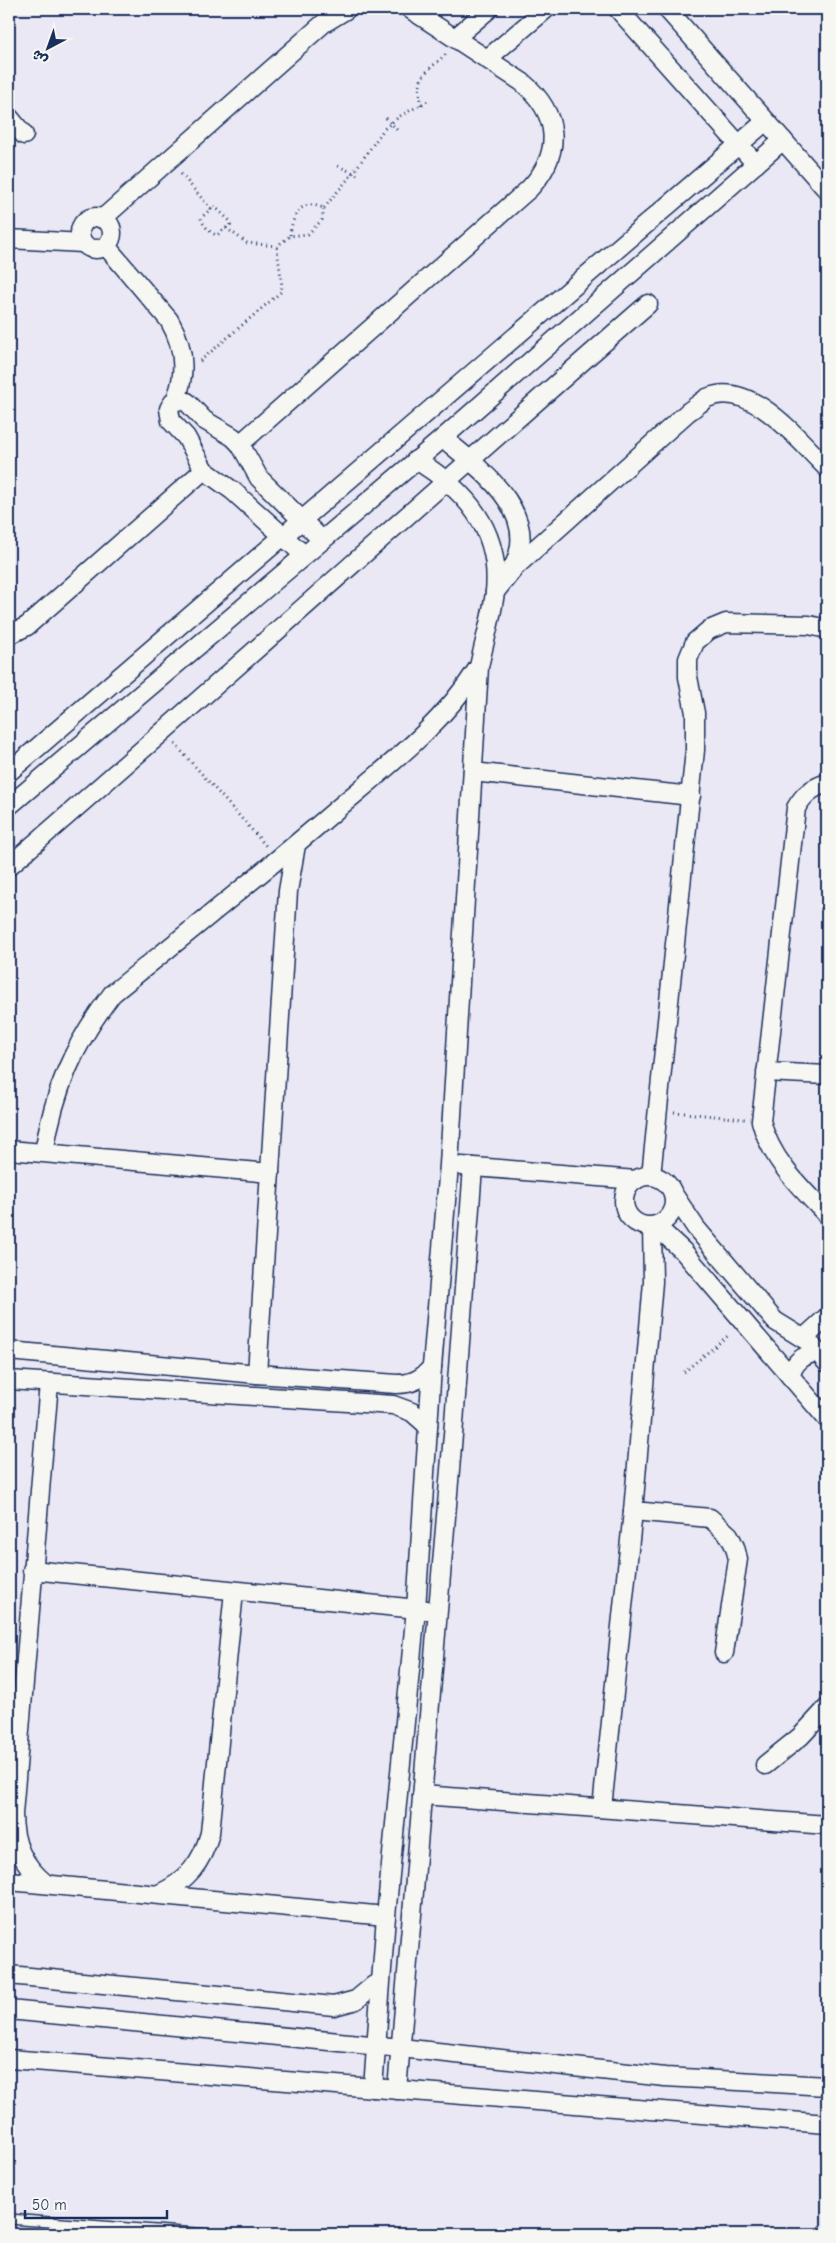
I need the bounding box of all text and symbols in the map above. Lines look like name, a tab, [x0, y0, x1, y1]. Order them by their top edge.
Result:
north arrow	[22, 22, 72, 72]
text: ش	[28, 46, 51, 69]
scale bar	[25, 2188, 168, 2220]
text: 50 m	[32, 2196, 67, 2214]

